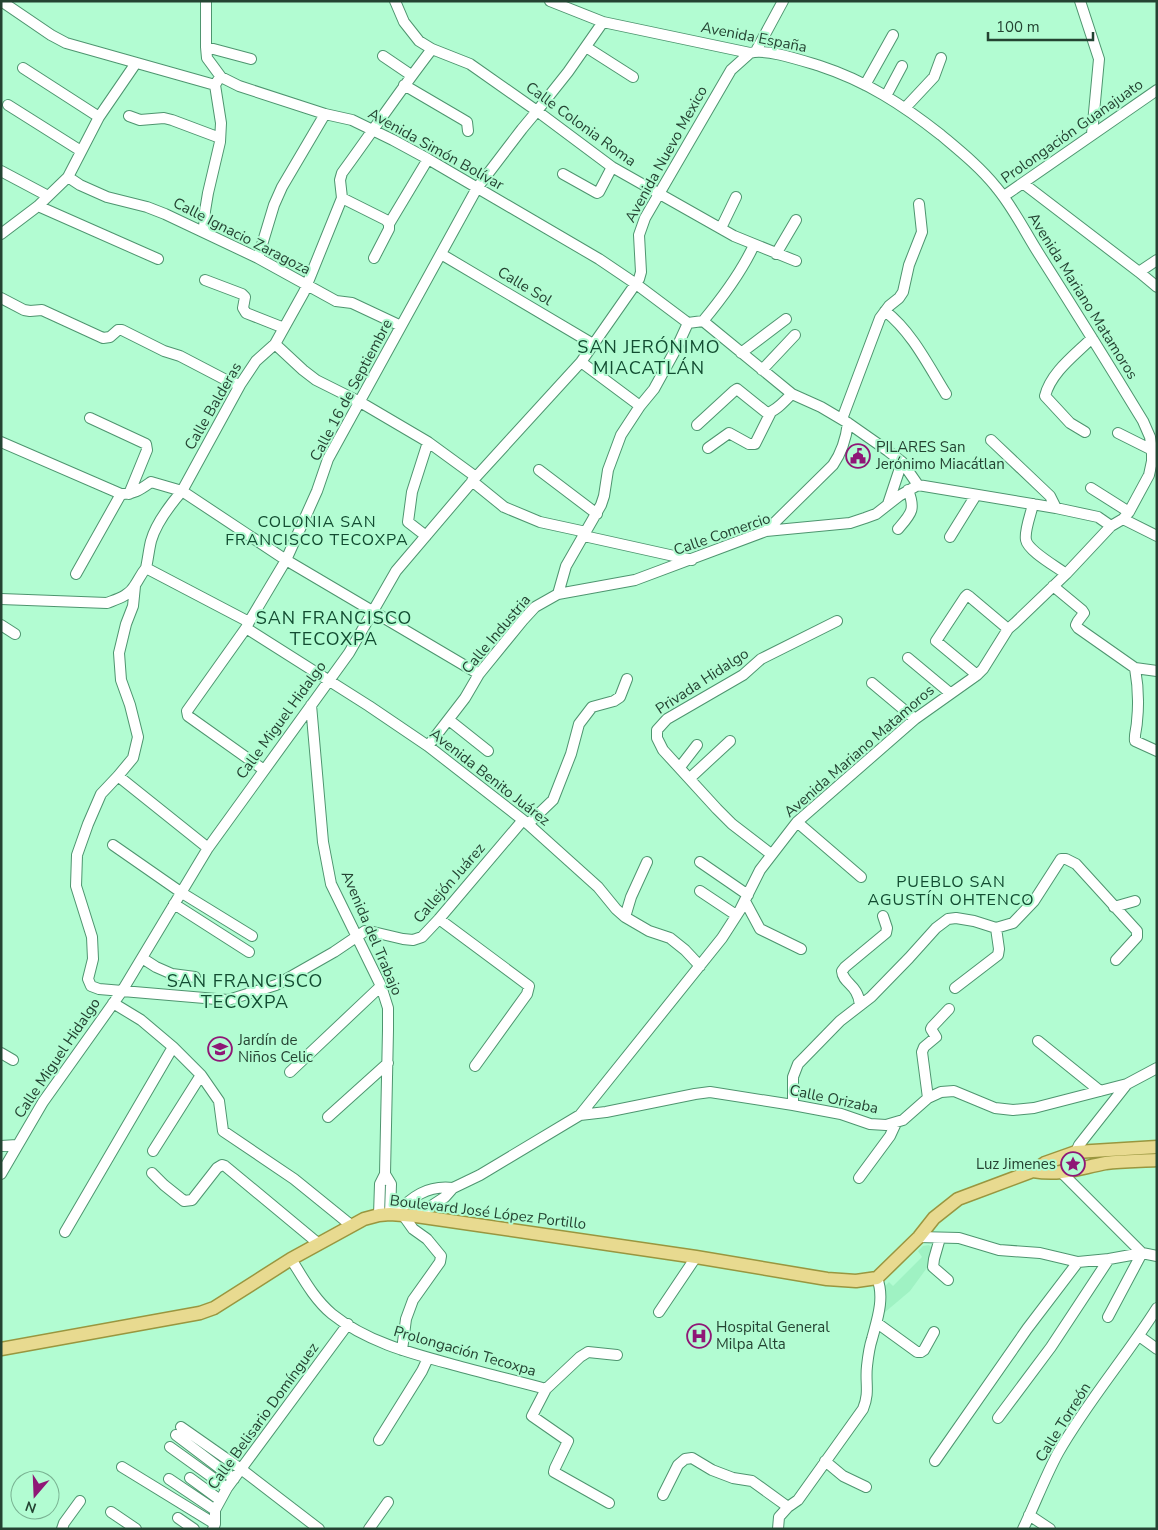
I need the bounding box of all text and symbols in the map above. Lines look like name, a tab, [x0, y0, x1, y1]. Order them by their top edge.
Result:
scale bar	[988, 10, 1093, 42]
street label: Avenida España	[699, 17, 809, 57]
text: 100 m	[996, 17, 1040, 37]
street label: Prolongación Guanajuato	[997, 74, 1147, 188]
street label: Calle Colonia Roma	[522, 77, 640, 171]
street label: Avenida Nuevo Mexico	[620, 82, 712, 226]
street label: Avenida Simón Bolívar	[365, 103, 508, 195]
street label: Calle Ignacio Zaragoza	[170, 193, 314, 279]
street label: Avenida Mariano Matamoros	[1023, 209, 1143, 383]
street label: Calle Sol	[494, 262, 557, 310]
street label: Calle 16 de Septiembre	[305, 315, 397, 465]
district label: SAN JERÓNIMO MIACATLÁN	[577, 335, 721, 380]
street label: Calle Balderas	[180, 359, 246, 453]
place label: PILARES San Jerónimo Miacátlan	[875, 437, 1005, 474]
public building icon: PILARES San Jerónimo Miacátlan	[845, 443, 871, 469]
street label: Calle Comercio	[671, 508, 773, 560]
district label: COLONIA SAN FRANCISCO TECOXPA	[225, 511, 409, 551]
street label: Calle Industria	[457, 590, 535, 678]
district label: SAN FRANCISCO TECOXPA	[256, 606, 412, 651]
street label: Privada Hidalgo	[652, 643, 752, 719]
street label: Calle Miguel Hidalgo	[231, 657, 331, 783]
street label: Avenida Mariano Matamoros	[780, 680, 938, 822]
street label: Avenida Benito Juárez	[426, 724, 554, 830]
street label: Callejón Juárez	[409, 839, 489, 927]
street label: Avenida del Trabajo	[337, 868, 407, 998]
district label: PUEBLO SAN AGUSTÍN OHTENCO	[868, 871, 1034, 911]
district label: SAN FRANCISCO TECOXPA	[167, 969, 323, 1014]
street label: Calle Miguel Hidalgo	[9, 994, 105, 1122]
place label: Jardín de Niños Celic	[237, 1030, 313, 1067]
school or university icon: Jardín de Niños Celic	[207, 1036, 233, 1062]
street label: Calle Orizaba	[788, 1080, 880, 1118]
place icon: Luz Jimenes	[1060, 1151, 1086, 1177]
place label: Luz Jimenes	[976, 1154, 1056, 1174]
street label: Boulevard José López Portillo	[389, 1190, 587, 1234]
place label: Hospital General Milpa Alta	[716, 1317, 830, 1354]
street label: Prolongación Tecoxpa	[391, 1321, 539, 1381]
hospital icon: Hospital General Milpa Alta	[686, 1323, 712, 1349]
street label: Calle Belisario Domínguez	[203, 1338, 323, 1494]
street label: Calle Torreón	[1031, 1378, 1095, 1466]
north arrow	[10, 1470, 60, 1520]
text: N	[23, 1496, 39, 1518]

